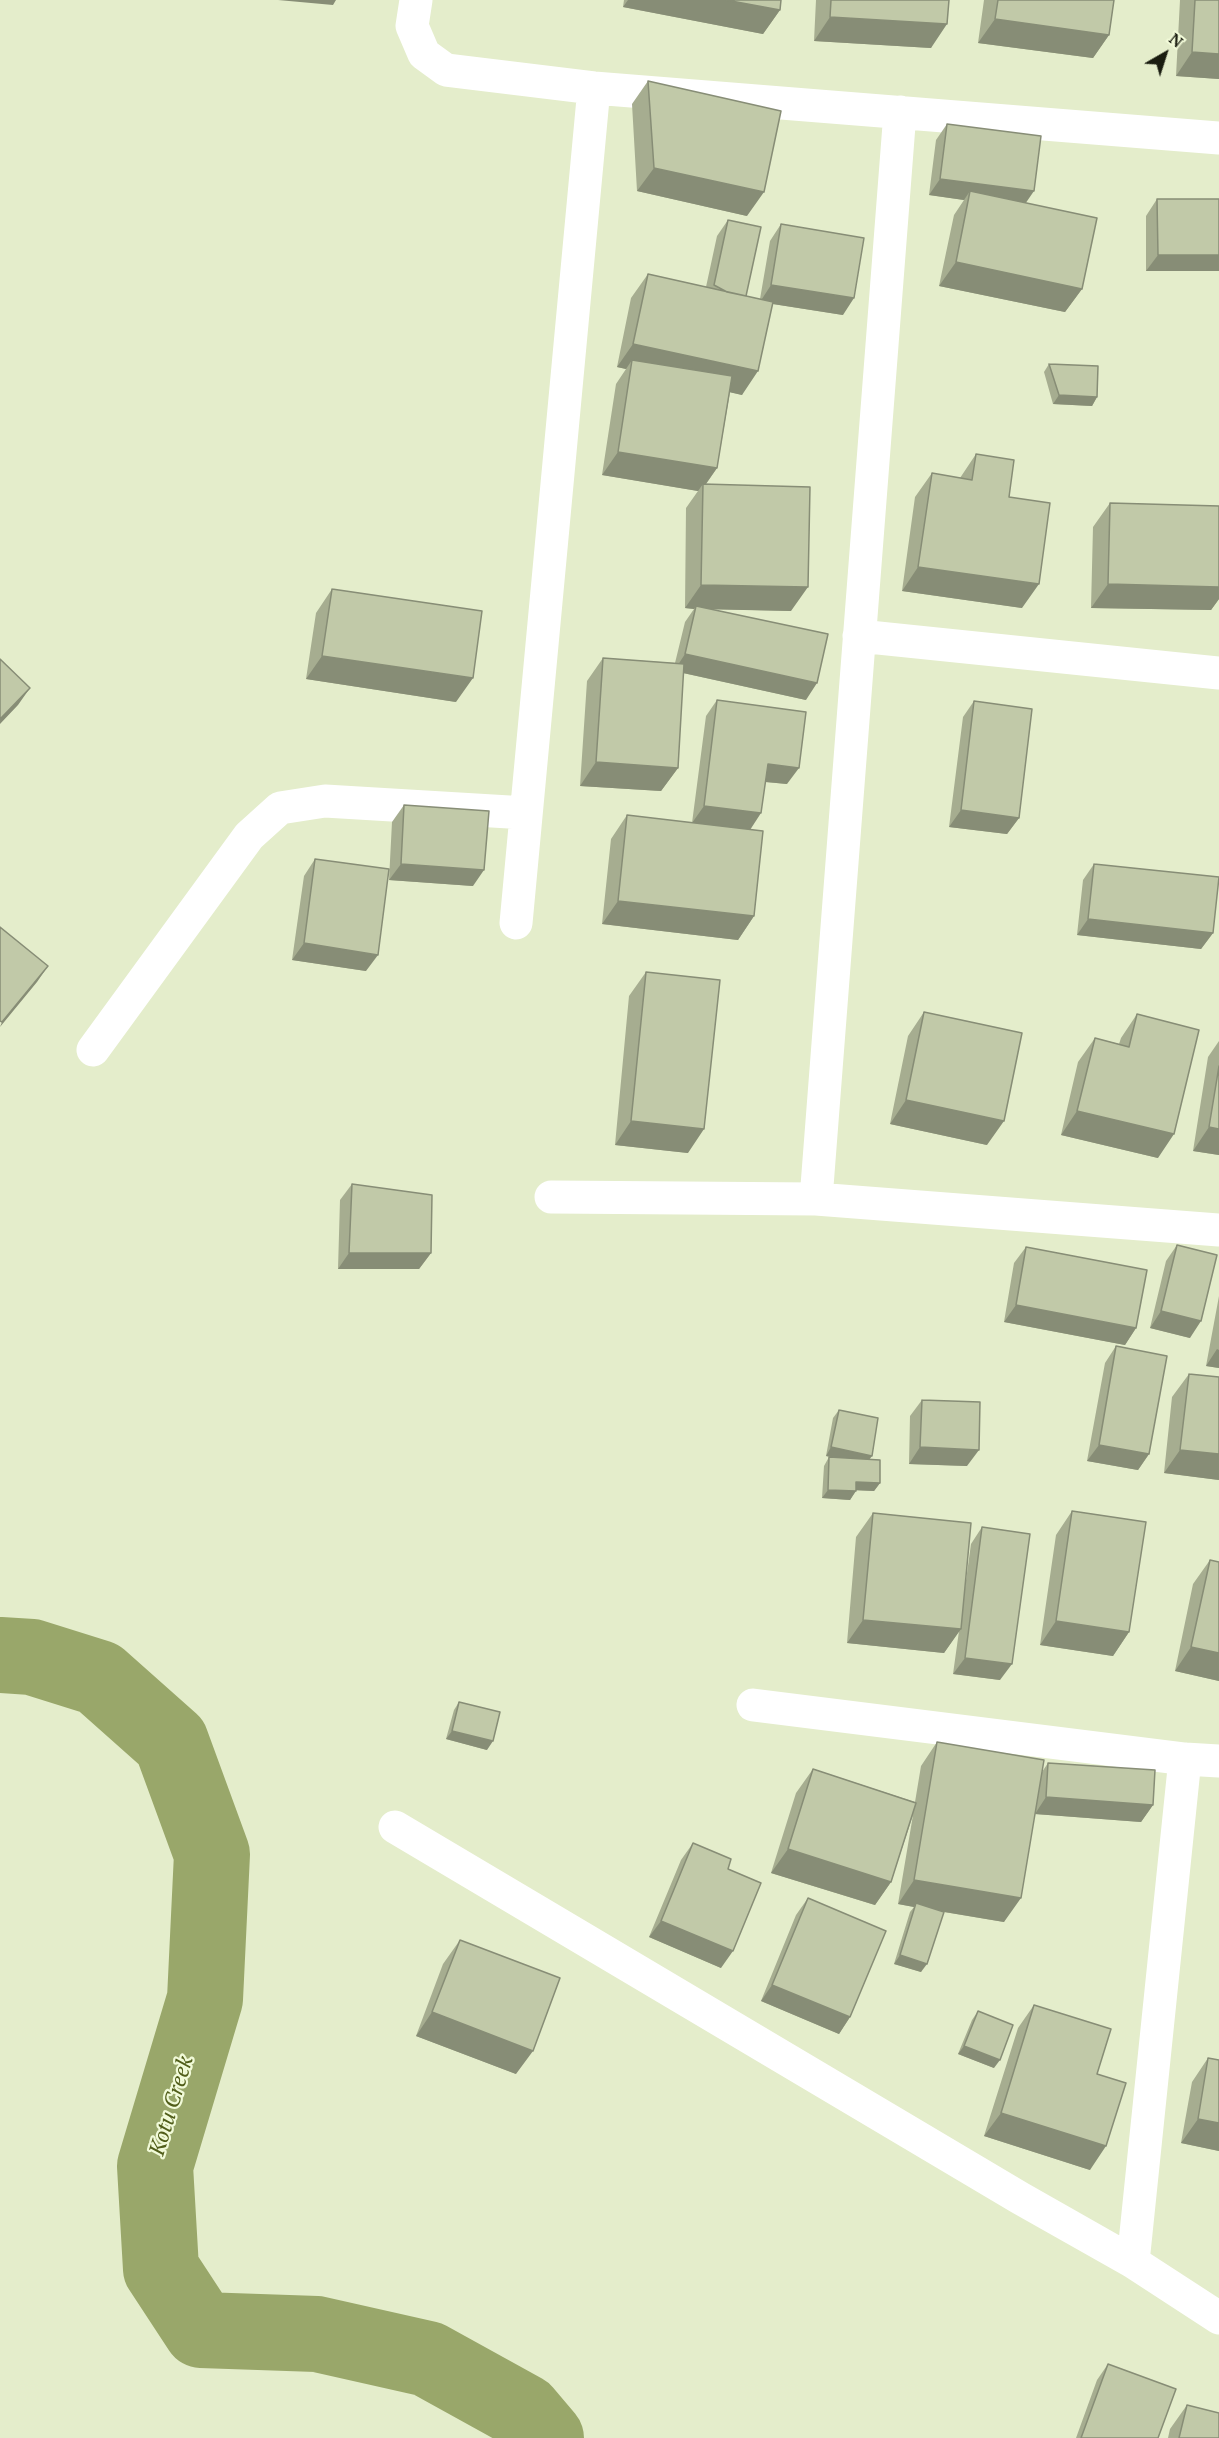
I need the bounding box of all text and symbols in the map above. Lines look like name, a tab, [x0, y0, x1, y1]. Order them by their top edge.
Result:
north arrow	[1135, 24, 1195, 84]
text: N	[1165, 28, 1188, 52]
water label: Kotu Creek	[144, 2053, 200, 2159]

